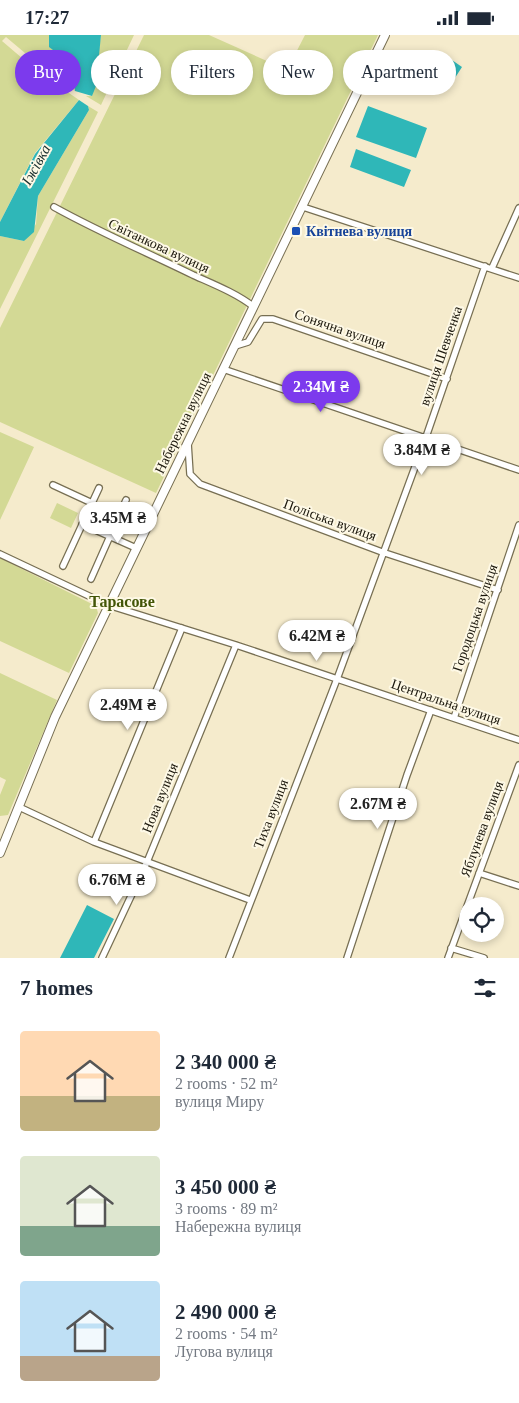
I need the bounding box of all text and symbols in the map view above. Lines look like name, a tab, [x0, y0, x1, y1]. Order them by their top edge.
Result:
text: 17:27	[25, 7, 69, 28]
chip: Buy	[15, 50, 81, 95]
chip: Rent	[91, 50, 161, 95]
chip: Filters	[171, 50, 253, 95]
chip: New	[263, 50, 333, 95]
chip: Apartment	[343, 50, 456, 95]
water label: Іжівка	[18, 142, 54, 189]
street label: Світанкова вулиця	[106, 216, 213, 276]
place label: Квітнева вулиця	[306, 224, 413, 239]
marker: Квітнева вулиця	[290, 225, 302, 237]
street label: вулиця Шевченка	[417, 303, 465, 408]
street label: Сонячна вулиця	[292, 306, 388, 352]
street label: Набережна вулиця	[152, 370, 214, 476]
pin: 2.34M ₴	[275, 371, 367, 413]
text: 2.34M ₴	[293, 378, 349, 395]
pin: 3.84M ₴	[376, 433, 468, 476]
text: 3.84M ₴	[394, 441, 450, 458]
street label: Поліська вулиця	[282, 496, 379, 544]
pin: 3.45M ₴	[72, 501, 164, 544]
text: 3.45M ₴	[90, 509, 146, 526]
street label: Городоцька вулиця	[450, 562, 501, 674]
district label: Тарасове	[89, 593, 155, 611]
pin: 6.42M ₴	[271, 619, 363, 662]
text: 6.42M ₴	[289, 627, 345, 644]
street label: Центральна вулиця	[389, 676, 503, 728]
pin: 2.49M ₴	[82, 689, 174, 731]
text: 2.49M ₴	[100, 696, 156, 713]
street label: Нова вулиця	[139, 760, 181, 835]
street label: Тиха вулиця	[251, 777, 291, 851]
street label: Яблунева вулиця	[458, 779, 506, 879]
pin: 2.67M ₴	[332, 787, 424, 830]
text: 2.67M ₴	[350, 795, 406, 812]
pin: 6.76M ₴	[71, 863, 163, 906]
text: 6.76M ₴	[89, 871, 145, 888]
map controls	[459, 897, 504, 942]
button: locate	[459, 897, 504, 942]
icon: filters	[471, 974, 499, 1002]
text: 7 homes	[20, 976, 93, 1000]
text: 2 340 000 ₴	[175, 1050, 276, 1074]
icon: home	[60, 1051, 120, 1111]
text: 2 rooms · 52 m²	[175, 1075, 278, 1092]
text: вулиця Миру	[175, 1093, 264, 1110]
text: 3 450 000 ₴	[175, 1175, 276, 1199]
icon: home	[60, 1176, 120, 1236]
text: 3 rooms · 89 m²	[175, 1200, 278, 1217]
text: Набережна вулиця	[175, 1218, 301, 1235]
text: 2 490 000 ₴	[175, 1300, 276, 1324]
icon: home	[60, 1301, 120, 1361]
text: 2 rooms · 54 m²	[175, 1325, 278, 1342]
text: Лугова вулиця	[175, 1343, 273, 1360]

